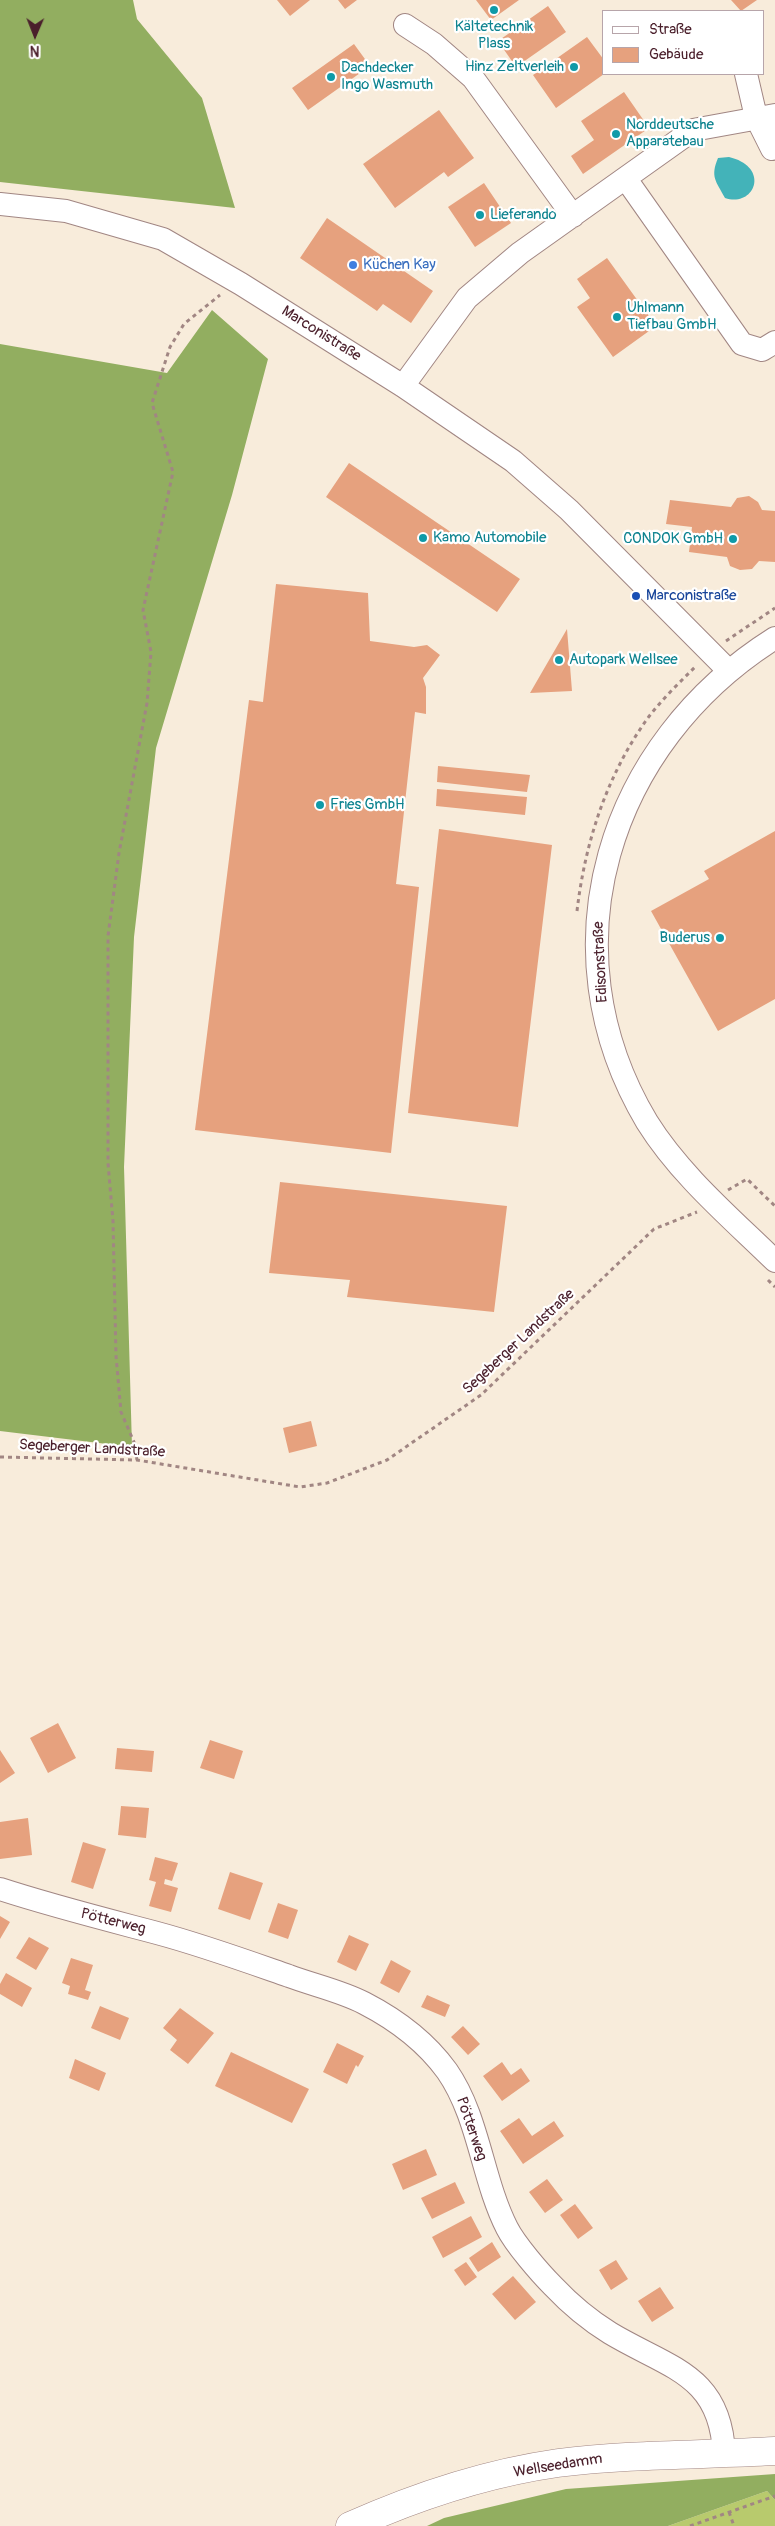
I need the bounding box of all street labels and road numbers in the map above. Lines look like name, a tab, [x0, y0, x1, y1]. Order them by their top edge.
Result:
street label: Marconistraße	[278, 302, 364, 366]
street label: Edisonstraße	[590, 921, 612, 1003]
street label: Segeberger Landstraße	[459, 1286, 579, 1398]
street label: Segeberger Landstraße	[19, 1436, 165, 1462]
street label: Pötterweg	[79, 1905, 147, 1939]
street label: Pötterweg	[452, 2095, 490, 2163]
street label: Wellseedamm	[512, 2450, 604, 2482]

